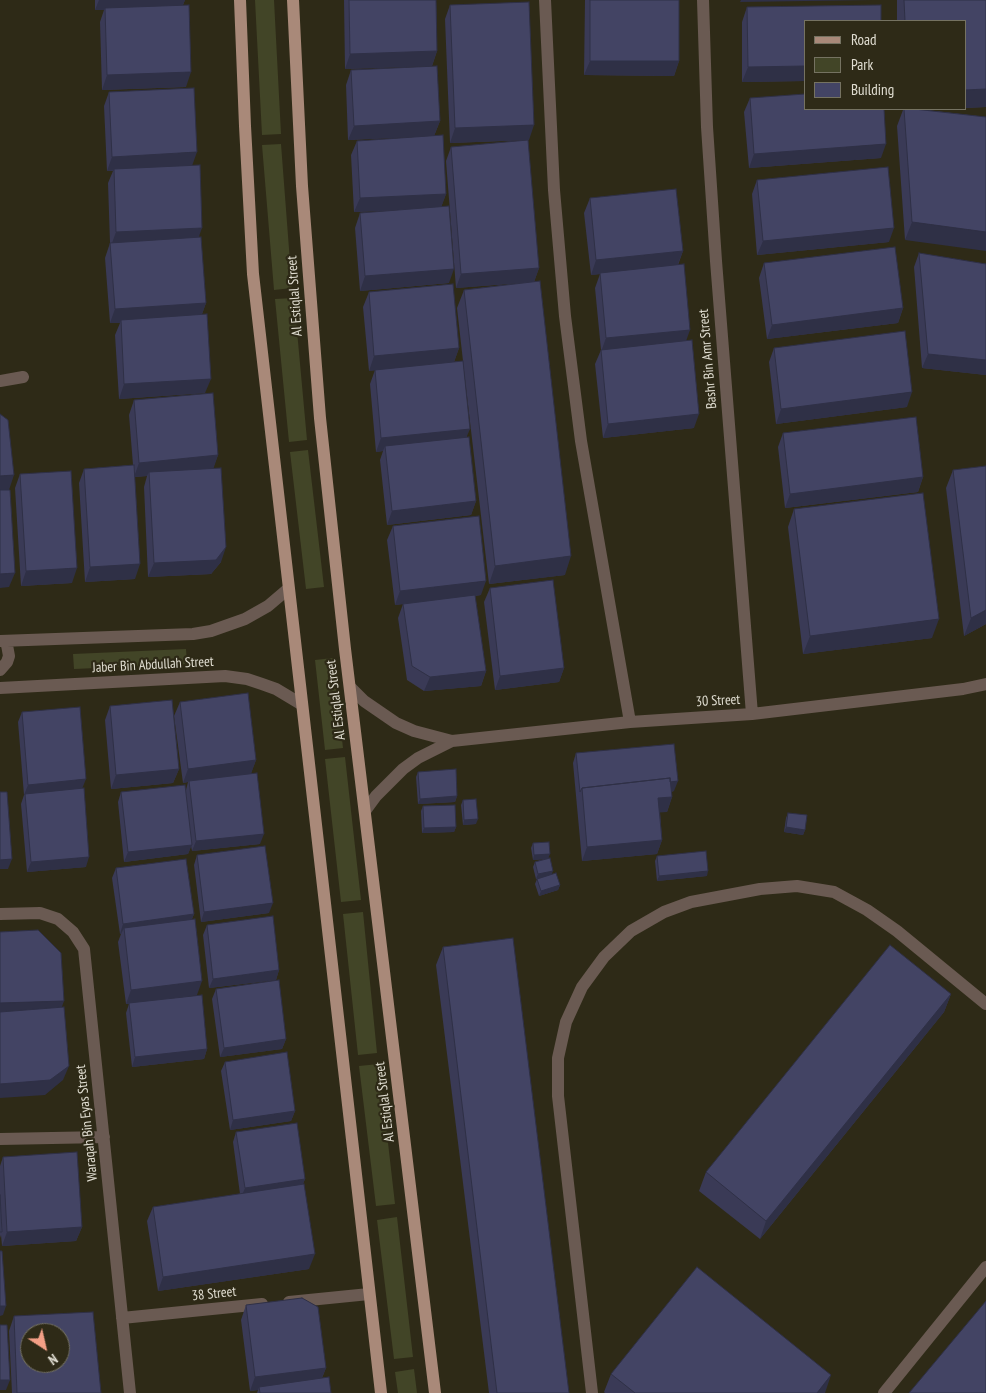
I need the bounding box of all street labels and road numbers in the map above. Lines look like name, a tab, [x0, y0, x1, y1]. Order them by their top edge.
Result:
street label: Al Estiqlal Street	[284, 255, 306, 337]
street label: Bashr Bin Amr Street	[695, 308, 721, 410]
street label: Jaber Bin Abdullah Street	[92, 653, 214, 677]
street label: Al Estiqlal Street	[323, 659, 349, 741]
street label: 30 Street	[695, 691, 741, 711]
street label: Al Estiqlal Street	[372, 1061, 398, 1143]
street label: Waraqah Bin Eyas Street	[73, 1064, 101, 1182]
street label: 38 Street	[191, 1283, 237, 1305]

